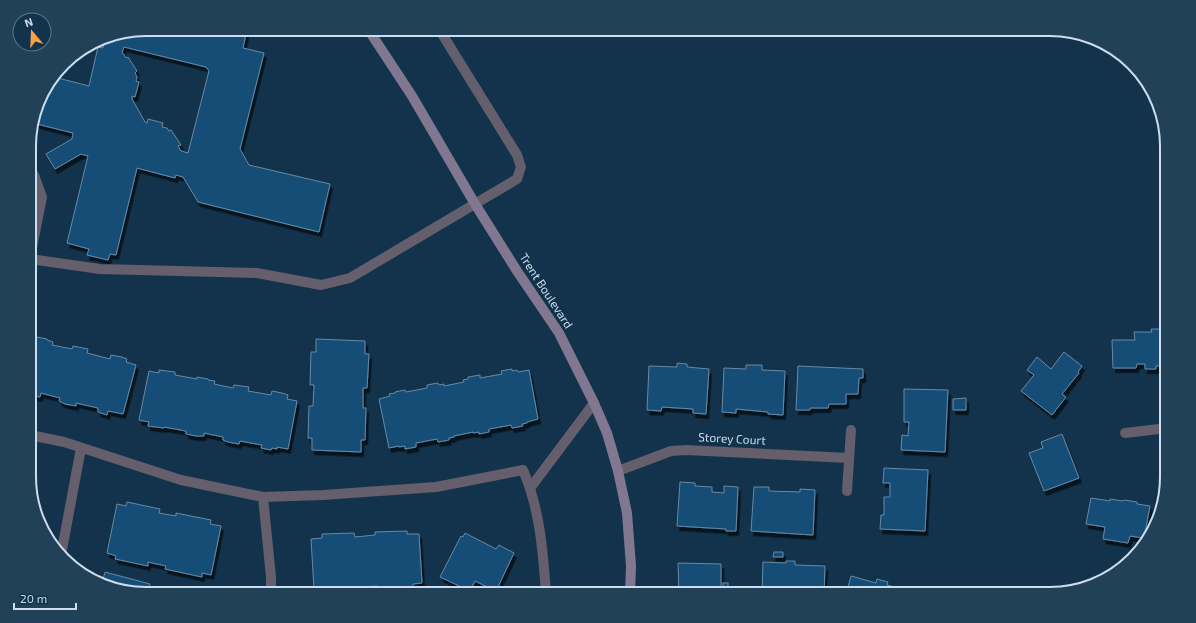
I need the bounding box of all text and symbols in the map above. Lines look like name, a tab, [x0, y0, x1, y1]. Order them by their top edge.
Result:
north arrow	[12, 12, 52, 52]
text: N	[23, 15, 35, 30]
street label: Trent Boulevard	[517, 250, 576, 331]
street label: Storey Court	[698, 429, 767, 447]
scale bar	[14, 585, 76, 611]
text: 20 m	[20, 591, 47, 605]

